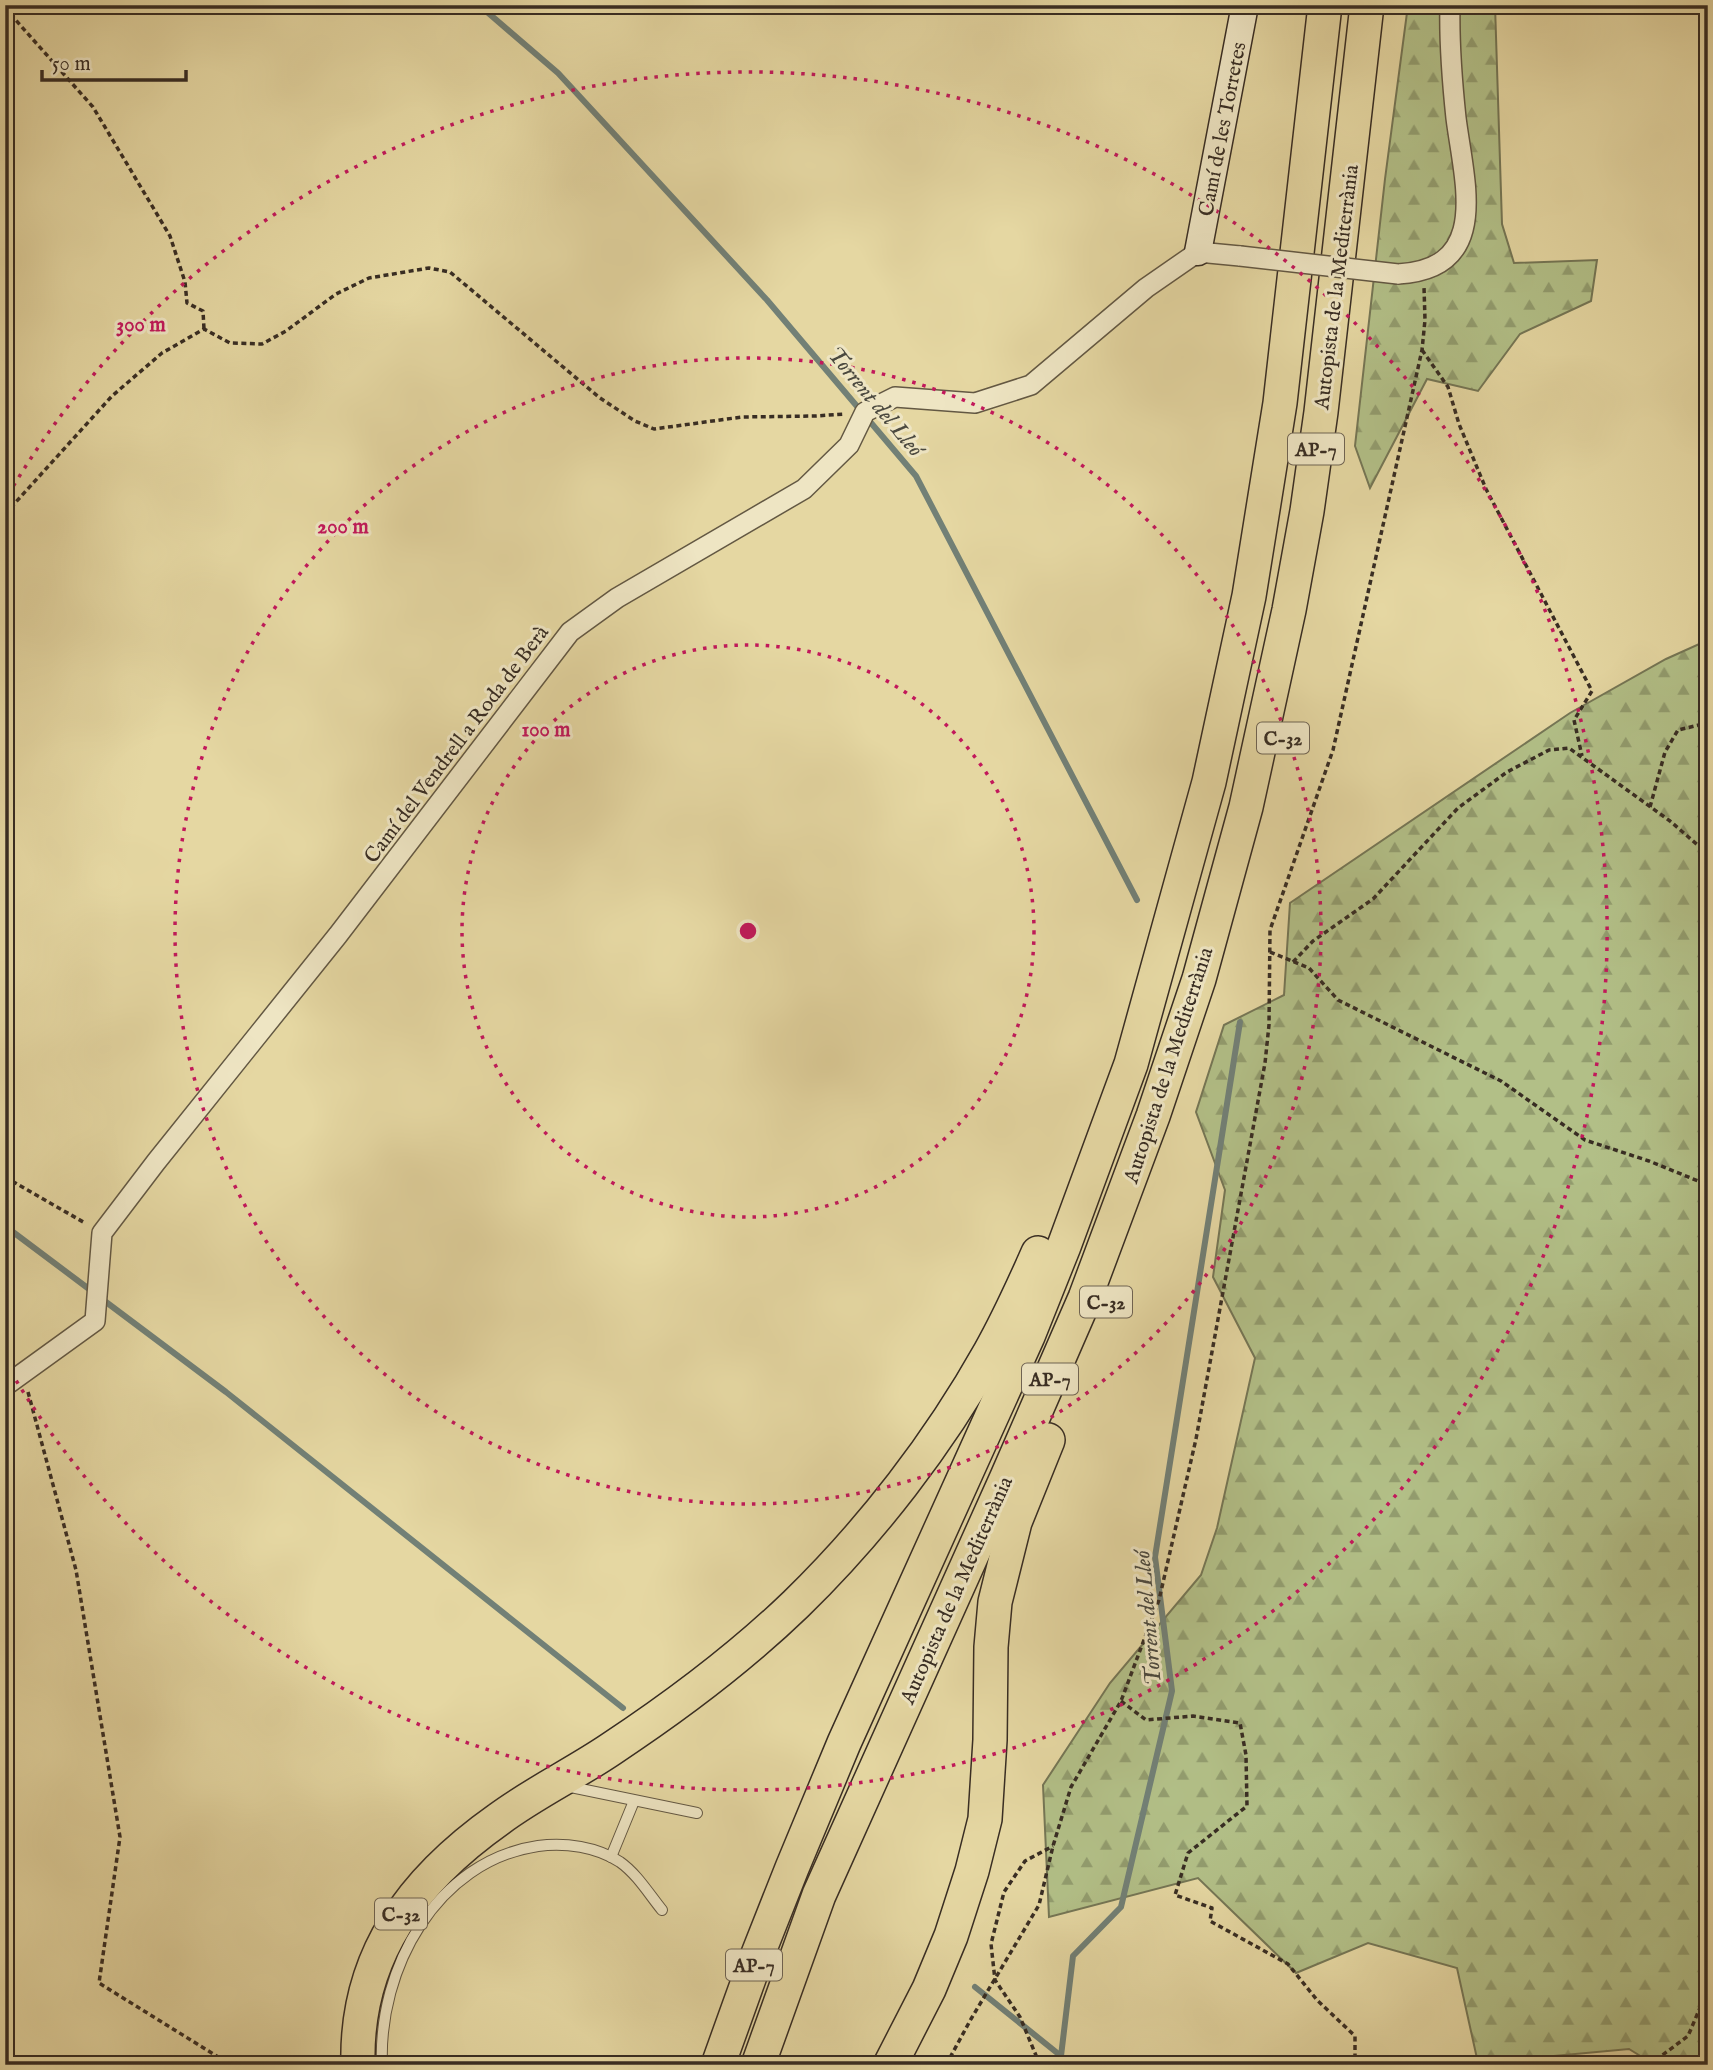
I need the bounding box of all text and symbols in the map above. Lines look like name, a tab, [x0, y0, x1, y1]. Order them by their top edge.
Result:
scale bar	[42, 38, 186, 82]
street label: Camí de les Torretes	[1193, 40, 1254, 219]
text: 50 m	[52, 51, 91, 78]
street label: Autopista de la Mediterrània	[1309, 162, 1366, 412]
text: 300 m	[116, 312, 166, 339]
water label: Torrent del Lleó	[820, 341, 931, 465]
road number: AP-7	[1288, 433, 1344, 464]
text: 200 m	[317, 514, 369, 541]
street label: Camí del Vendrell a Roda de Berà	[359, 620, 556, 869]
text: 100 m	[521, 717, 571, 744]
road number: C-32	[1257, 722, 1309, 754]
centre of rings	[736, 919, 760, 943]
street label: Autopista de la Mediterrània	[1118, 943, 1221, 1188]
road number: C-32	[1080, 1286, 1132, 1318]
road number: AP-7	[1022, 1364, 1078, 1394]
street label: Autopista de la Mediterrània	[894, 1472, 1020, 1710]
water label: Torrent del Lleó	[1128, 1547, 1169, 1686]
road number: C-32	[375, 1898, 427, 1930]
road number: AP-7	[726, 1950, 782, 1980]

